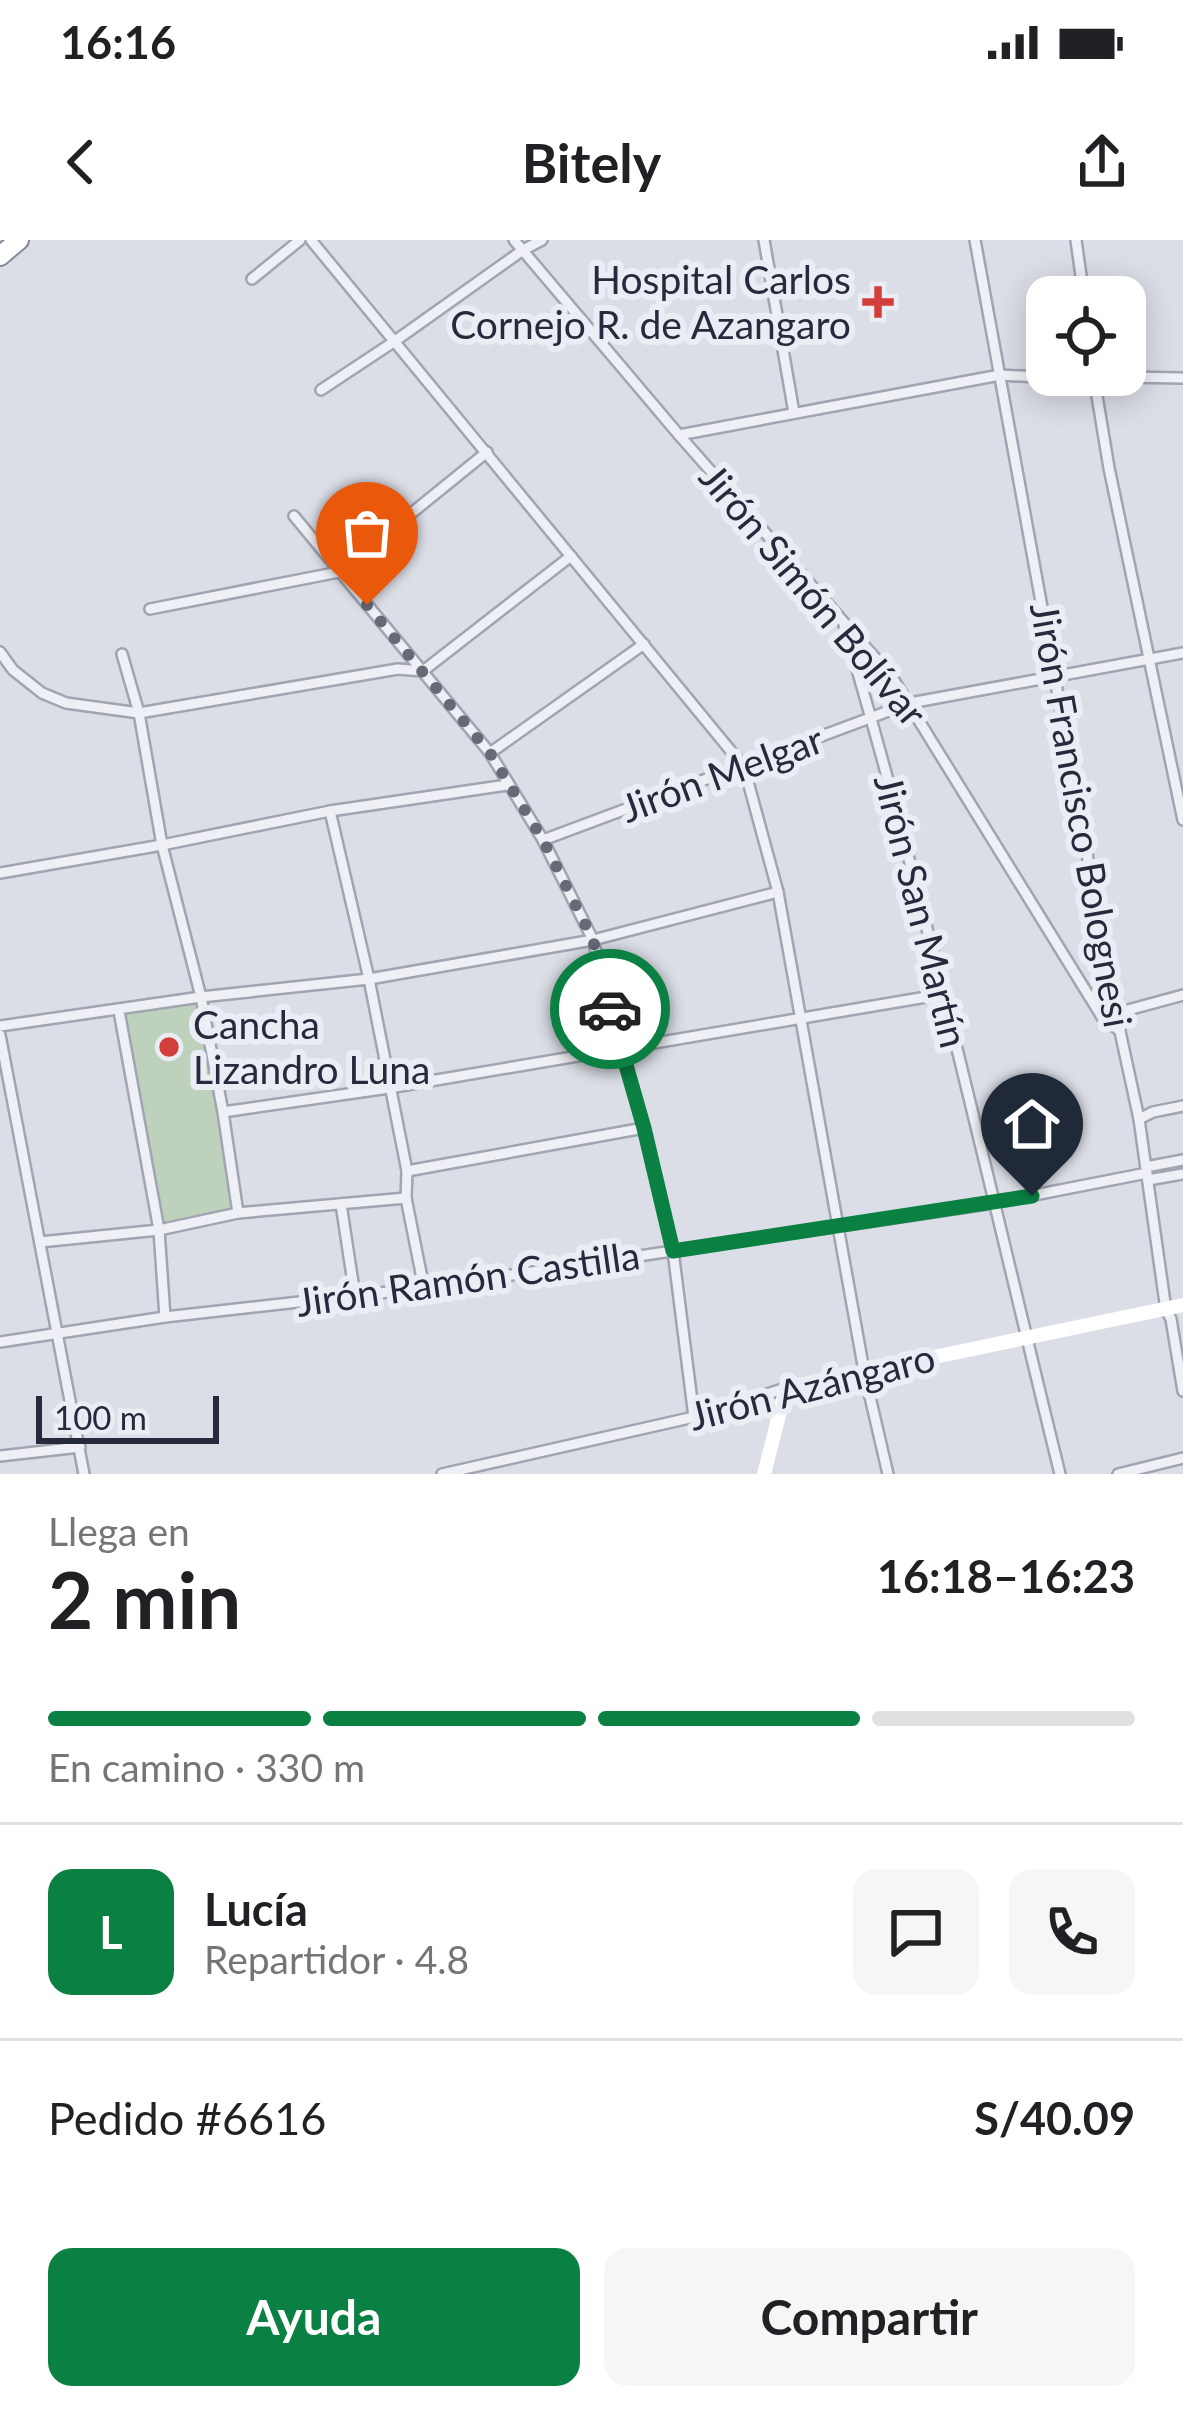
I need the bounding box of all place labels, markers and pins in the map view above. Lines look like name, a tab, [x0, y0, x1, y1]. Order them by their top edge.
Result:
place label: Hospital Carlos Cornejo R. de Azangaro	[450, 256, 851, 347]
marker: Hospital Carlos Cornejo R. de Azangaro	[862, 286, 894, 318]
pin	[316, 482, 418, 605]
place label: Cancha Lizandro Luna	[193, 1001, 430, 1092]
marker: Cancha Lizandro Luna	[156, 1034, 182, 1060]
pin	[981, 1073, 1083, 1196]

